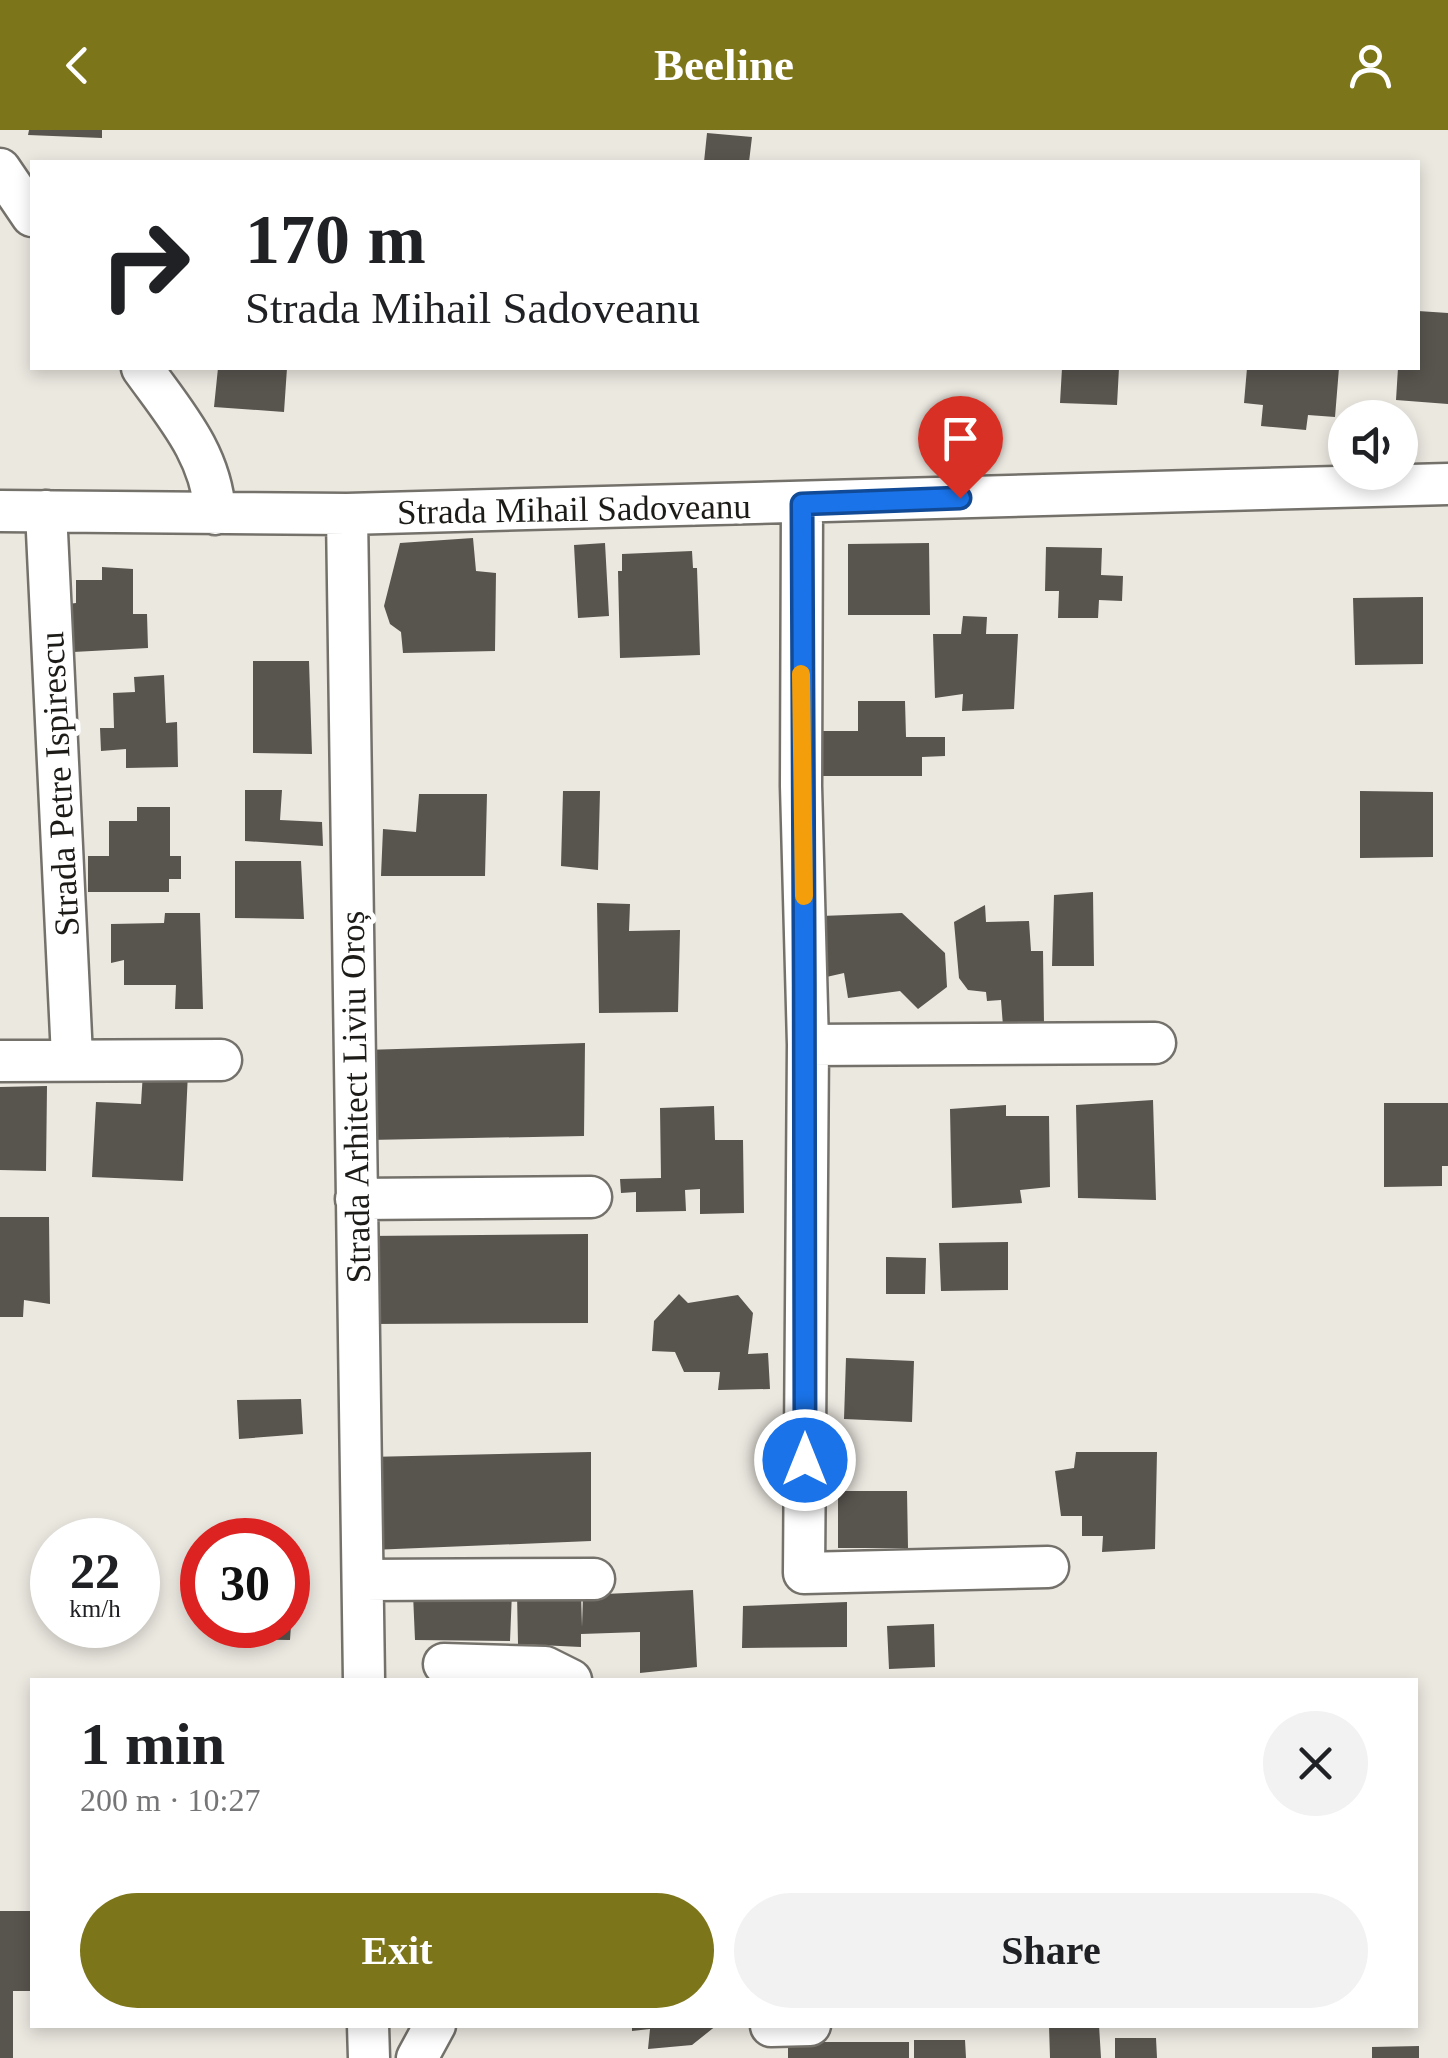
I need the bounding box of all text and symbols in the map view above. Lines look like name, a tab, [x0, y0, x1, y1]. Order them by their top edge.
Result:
icon: back	[50, 38, 105, 93]
icon: person	[1343, 38, 1398, 93]
text: Beeline	[654, 40, 794, 90]
icon: right	[80, 200, 210, 330]
text: 170 m	[245, 201, 426, 278]
text: Strada Mihail Sadoveanu	[245, 283, 700, 333]
pin	[918, 396, 1003, 499]
map controls	[1328, 400, 1418, 490]
button: sound	[1328, 400, 1418, 490]
icon: arrive	[933, 411, 988, 466]
street label: Strada Mihail Sadoveanu	[397, 487, 751, 532]
street label: Strada Petre Ispirescu	[32, 631, 87, 937]
street label: Strada Arhitect Liviu Oroș	[333, 911, 378, 1283]
position arrow	[753, 1408, 857, 1512]
speed limit sign: 30	[180, 1518, 310, 1648]
text: 22	[70, 1543, 120, 1599]
text: km/h	[69, 1595, 121, 1622]
text: 1 min	[80, 1711, 225, 1777]
button: close	[1263, 1711, 1368, 1816]
text: 200 m · 10:27	[80, 1782, 260, 1818]
button: Exit	[80, 1893, 714, 2008]
button: Share	[734, 1893, 1368, 2008]

